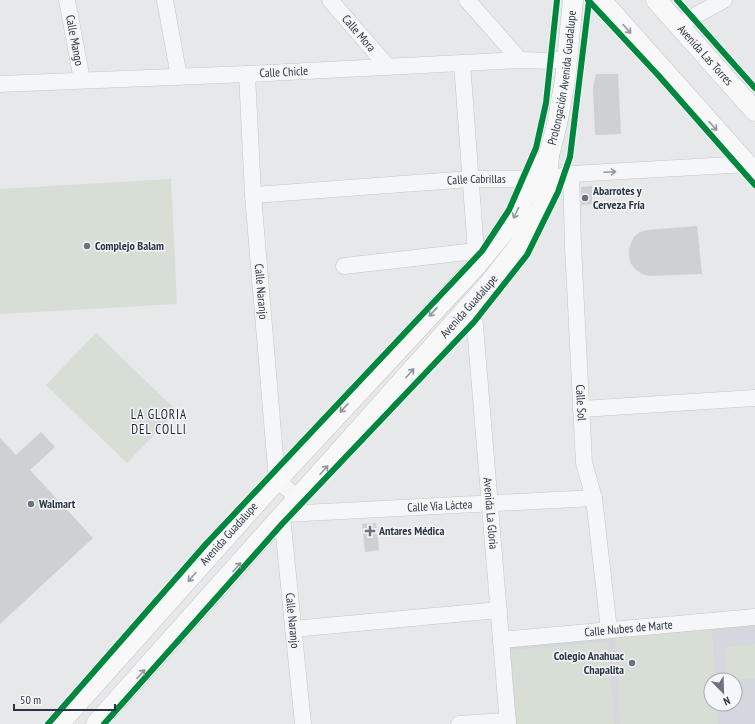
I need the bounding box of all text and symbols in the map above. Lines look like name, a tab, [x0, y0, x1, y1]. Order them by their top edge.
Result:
street label: Prolongación Avenida Guadalupe	[544, 10, 579, 146]
street label: Calle Mora	[339, 11, 379, 55]
street label: Calle Mango	[63, 14, 87, 67]
street label: Avenida Las Torres	[675, 21, 737, 88]
one-way arrow	[622, 24, 631, 34]
street label: Calle Chicle	[259, 63, 308, 80]
one-way arrow	[709, 121, 718, 131]
one-way arrow	[603, 168, 616, 175]
street label: Calle Cabrillas	[446, 171, 506, 188]
place label: Abarrotes y Cerveza Fría	[592, 183, 645, 212]
marker: Abarrotes y Cerveza Fría	[580, 193, 590, 203]
one-way arrow	[512, 207, 520, 219]
place label: Complejo Balam	[95, 238, 164, 253]
marker: Complejo Balam	[82, 241, 92, 251]
street label: Calle Naranjo	[252, 263, 271, 320]
street label: Avenida Guadalupe	[437, 271, 501, 341]
one-way arrow	[429, 307, 438, 317]
one-way arrow	[405, 368, 415, 378]
street label: Calle Sol	[573, 384, 590, 422]
one-way arrow	[340, 402, 349, 413]
district label: LA GLORIA DEL COLLI	[131, 406, 187, 438]
one-way arrow	[319, 465, 328, 475]
street label: Avenida La Gloria	[481, 477, 501, 550]
place label: Walmart	[38, 496, 76, 511]
street label: Calle Vía Láctea	[407, 496, 473, 515]
marker: Walmart	[26, 499, 36, 509]
street label: Avenida Guadalupe	[196, 499, 261, 568]
place label: Antares Médica	[378, 523, 445, 538]
marker: Antares Médica	[364, 525, 376, 537]
one-way arrow	[232, 562, 242, 572]
one-way arrow	[187, 571, 196, 582]
street label: Calle Naranjo	[283, 592, 303, 649]
street label: Calle Nubes de Marte	[584, 616, 673, 639]
place label: Colegio Anahuac Chapalita	[554, 648, 625, 677]
marker: Colegio Anahuac Chapalita	[627, 658, 637, 668]
one-way arrow	[136, 669, 146, 679]
north arrow	[703, 672, 743, 712]
scale bar	[14, 686, 115, 712]
text: 50 m	[20, 692, 41, 707]
text: N	[721, 694, 732, 709]

